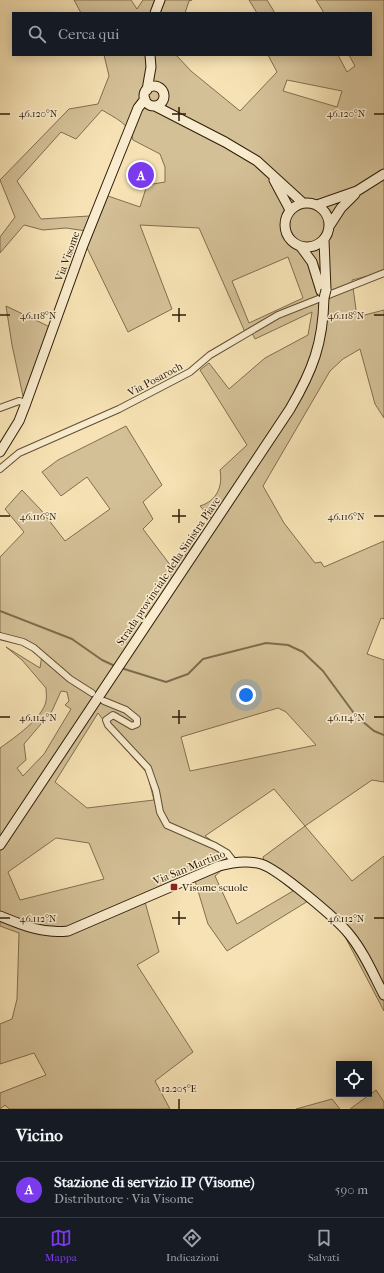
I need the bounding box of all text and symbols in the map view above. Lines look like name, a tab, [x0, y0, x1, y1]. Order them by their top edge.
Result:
search box	[12, 12, 372, 56]
icon: search	[26, 23, 48, 45]
text: Cerca qui	[58, 25, 119, 43]
text: 46.120°N	[19, 108, 58, 120]
text: 46.120°N	[327, 108, 366, 120]
pin: A	[128, 160, 154, 190]
street label: Via Visome	[52, 229, 83, 284]
text: 46.118°N	[20, 310, 57, 322]
text: 46.118°N	[328, 310, 365, 322]
street label: Via Posaroch	[125, 359, 186, 400]
street label: Strada provinciale della Sinistra Piave	[114, 494, 224, 648]
text: 46.116°N	[20, 511, 57, 523]
text: 46.116°N	[328, 511, 365, 523]
your location	[236, 685, 256, 705]
text: 46.114°N	[19, 712, 57, 724]
text: 46.114°N	[327, 712, 365, 724]
street label: Via San Martino	[150, 847, 227, 888]
place label: Visome scuole	[181, 881, 248, 894]
marker: Visome scuole	[169, 882, 179, 892]
text: 46.112°N	[20, 913, 57, 925]
text: 46.112°N	[328, 913, 365, 925]
map controls	[336, 1061, 372, 1097]
button: locate	[336, 1061, 372, 1097]
text: 12.205°E	[161, 1083, 197, 1095]
text: Vicino	[16, 1125, 63, 1145]
text: Stazione di servizio IP (Visome)	[54, 1173, 255, 1191]
text: A	[25, 1182, 33, 1197]
text: 590 m	[335, 1182, 368, 1197]
text: Distributore · Via Visome	[54, 1191, 194, 1206]
tab: Mappa	[45, 1227, 77, 1264]
tab: Indicazioni	[166, 1227, 219, 1264]
tab: Salvati	[308, 1227, 339, 1264]

